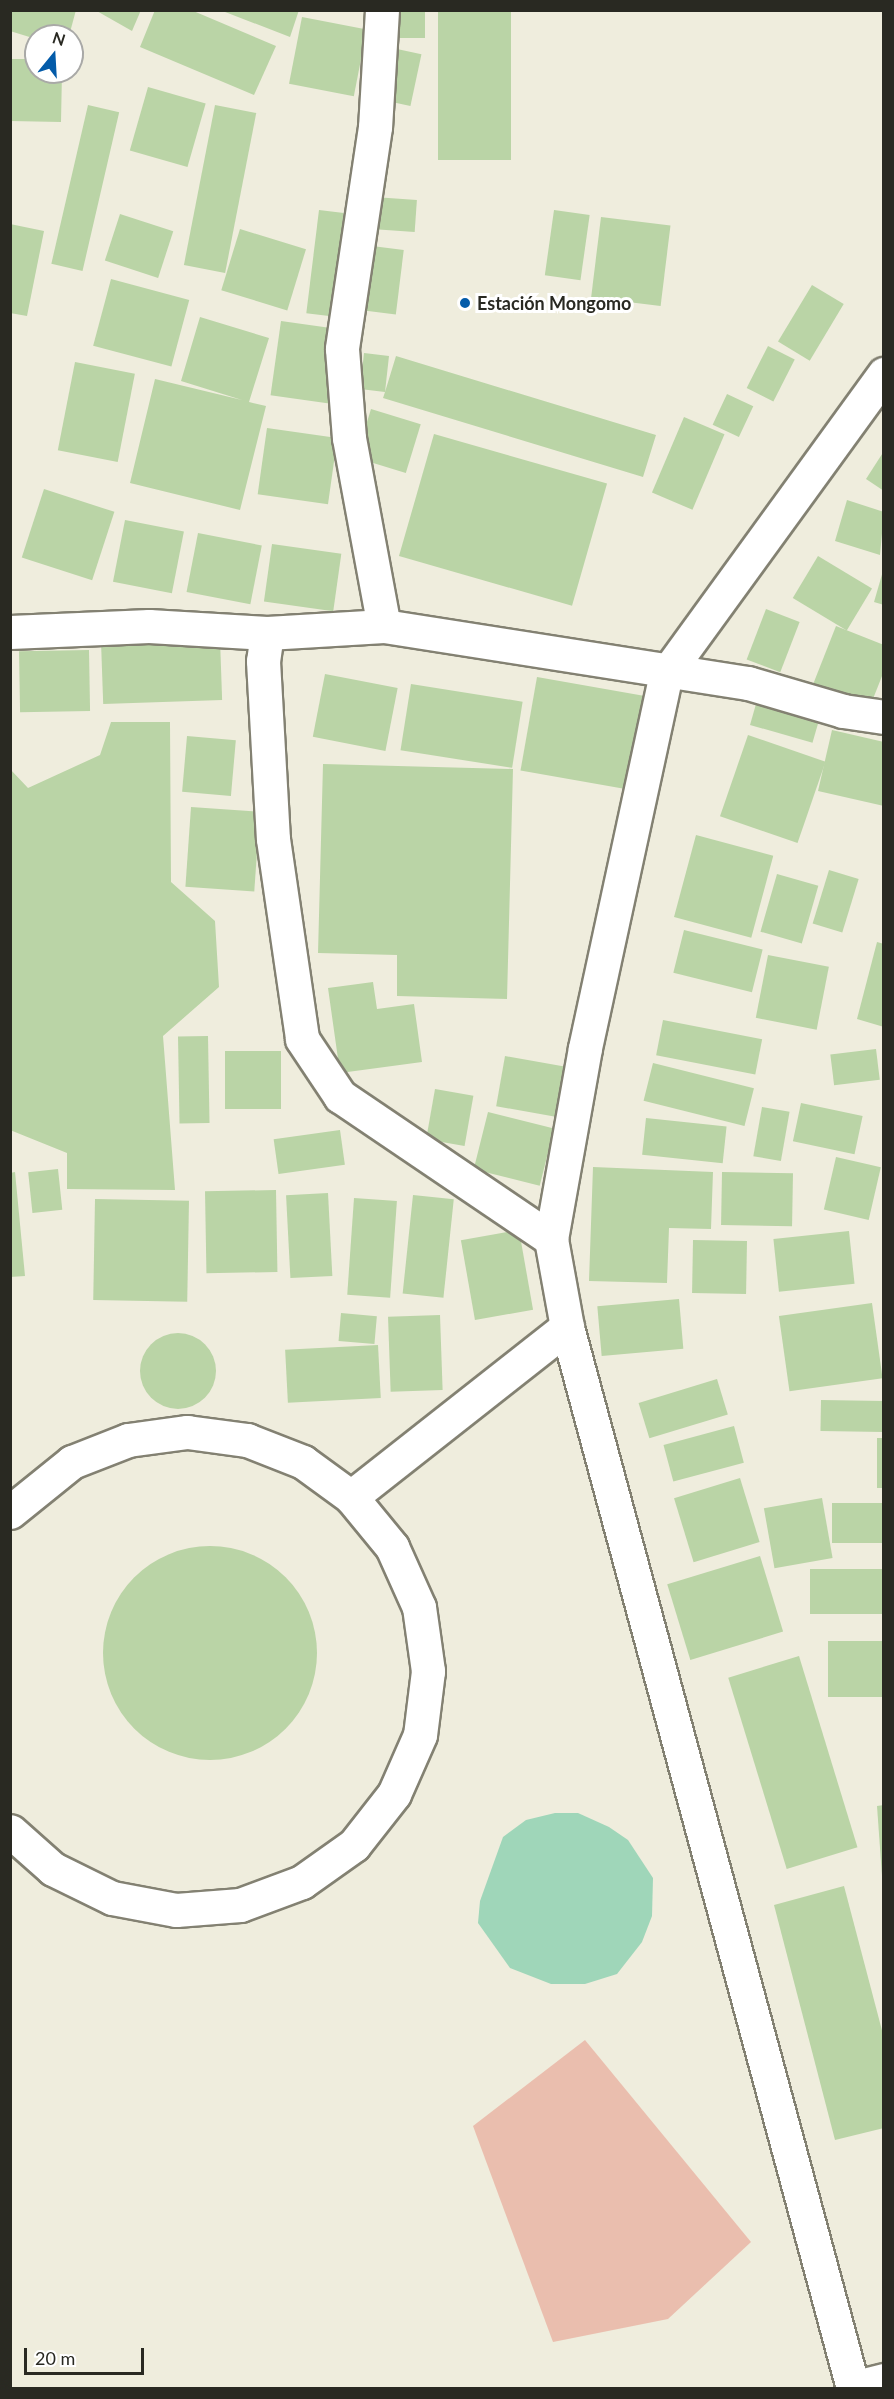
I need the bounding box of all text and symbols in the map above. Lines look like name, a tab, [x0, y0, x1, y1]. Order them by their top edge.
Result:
north arrow	[24, 24, 84, 84]
text: N	[50, 27, 68, 49]
place label: Estación Mongomo	[477, 292, 631, 314]
marker: Estación Mongomo	[458, 296, 472, 310]
scale bar	[27, 2336, 147, 2374]
text: 20 m	[35, 2347, 75, 2369]

